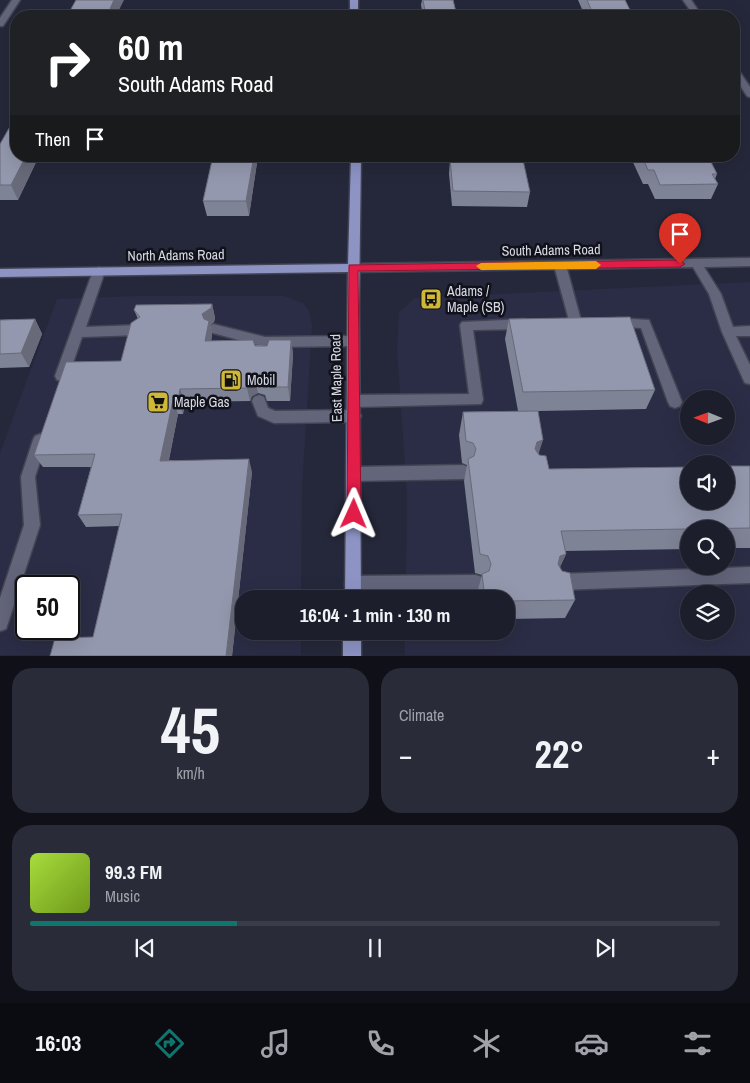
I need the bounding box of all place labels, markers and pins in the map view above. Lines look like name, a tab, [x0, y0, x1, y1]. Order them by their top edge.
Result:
pin	[659, 213, 701, 264]
place label: Adams / Maple (SB)	[446, 282, 505, 316]
bus stop icon: Adams / Maple (SB)	[419, 287, 443, 311]
fuel station icon: Mobil	[219, 368, 243, 392]
place label: Mobil	[247, 371, 275, 389]
supermarket icon: Maple Gas	[146, 390, 170, 414]
place label: Maple Gas	[174, 393, 230, 411]

